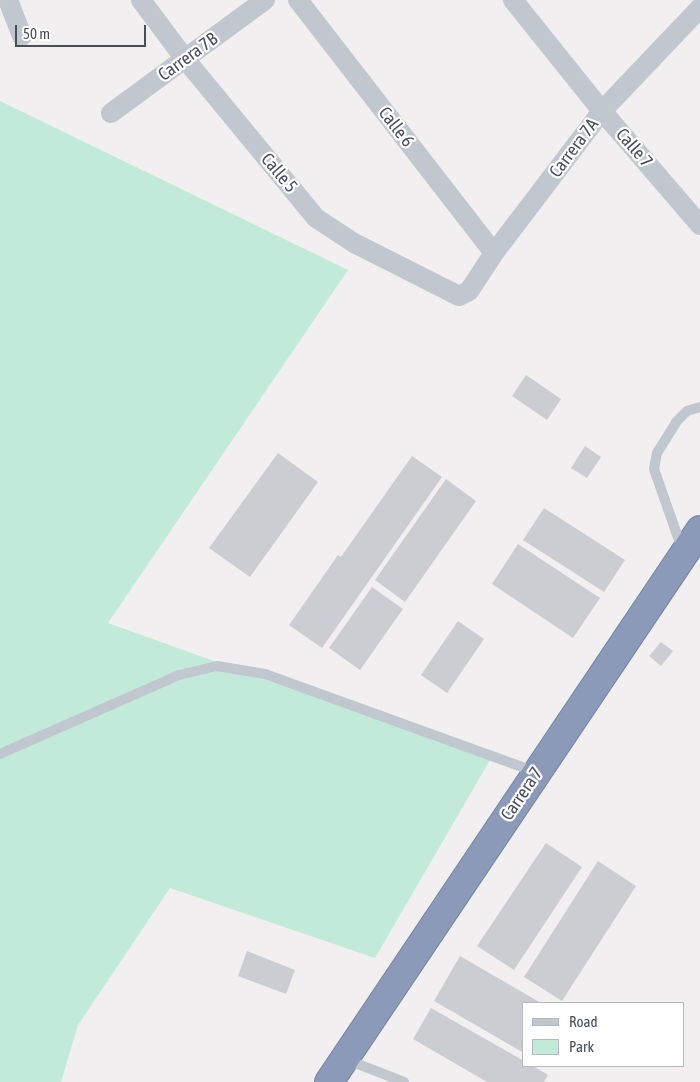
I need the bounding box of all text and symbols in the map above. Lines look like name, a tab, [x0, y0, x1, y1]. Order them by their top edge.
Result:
scale bar	[18, 15, 149, 47]
text: 50 m	[23, 25, 50, 42]
street label: Carrera 7B	[154, 28, 222, 86]
street label: Calle 6	[374, 103, 418, 151]
street label: Carrera 7A	[545, 114, 603, 182]
street label: Calle 7	[611, 124, 657, 172]
street label: Calle 5	[256, 149, 302, 197]
street label: Carrera 7	[496, 763, 548, 825]
legend	[522, 1002, 685, 1067]
text: Road	[569, 1013, 598, 1030]
text: Park	[569, 1038, 594, 1055]

